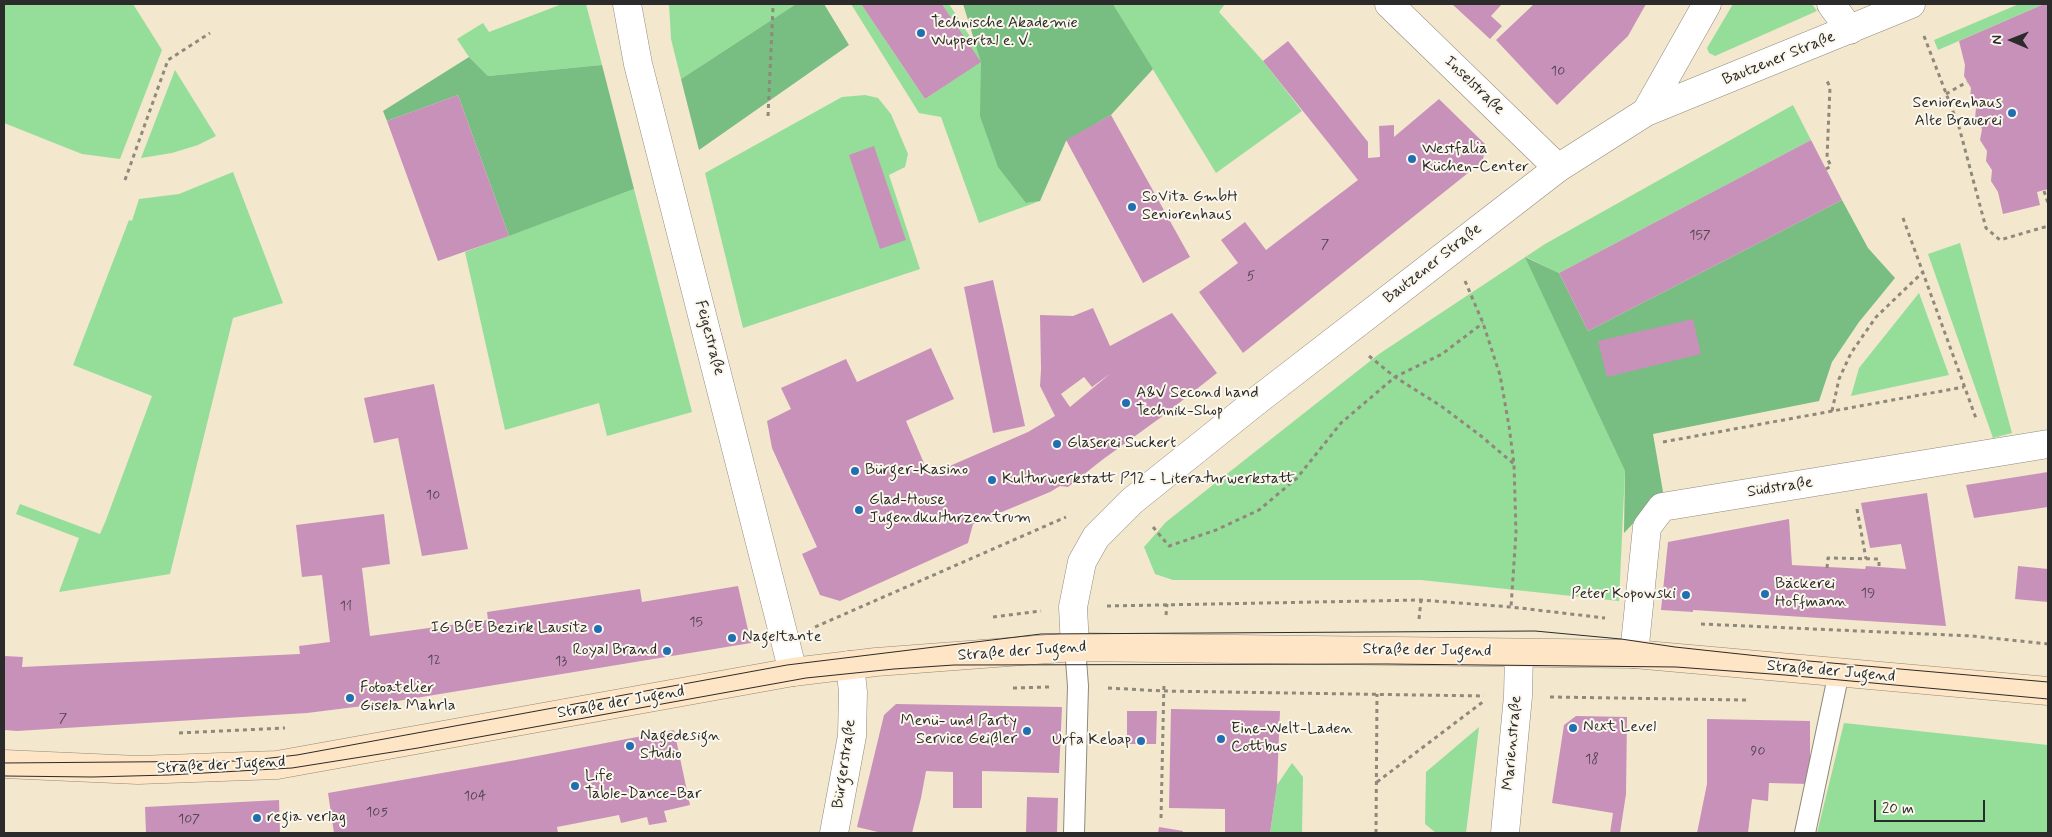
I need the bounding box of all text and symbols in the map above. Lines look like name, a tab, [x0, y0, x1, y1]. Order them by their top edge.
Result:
place label: Technische Akademie Wuppertal e. V.	[931, 14, 1078, 52]
north arrow	[1987, 15, 2037, 65]
marker: Technische Akademie Wuppertal e. V.	[915, 27, 927, 39]
street label: Bautzener Straße	[1720, 28, 1838, 90]
text: N	[1988, 35, 2006, 45]
street label: Inselstraße	[1440, 52, 1508, 120]
house number: 10	[1551, 64, 1565, 80]
place label: Seniorenhaus Alte Brauerei	[1912, 94, 2002, 132]
marker: Seniorenhaus Alte Brauerei	[2006, 107, 2018, 119]
place label: Westfalia Küchen-Center	[1422, 140, 1529, 178]
marker: Westfalia Küchen-Center	[1406, 153, 1418, 165]
place label: SoVita GmbH Seniorenhaus	[1142, 188, 1238, 226]
marker: SoVita GmbH Seniorenhaus	[1126, 201, 1138, 213]
street label: Bautzener Straße	[1380, 220, 1486, 308]
house number: 157	[1689, 228, 1711, 244]
house number: 7	[1321, 237, 1329, 253]
house number: 5	[1247, 269, 1255, 285]
street label: Feigestraße	[690, 298, 728, 378]
place label: A&V Second hand Technik-Shop	[1136, 384, 1259, 422]
marker: A&V Second hand Technik-Shop	[1120, 397, 1132, 409]
place label: Glaserei Suckert	[1067, 434, 1176, 454]
marker: Glaserei Suckert	[1051, 438, 1063, 450]
place label: Bürger-Kasino	[865, 461, 968, 481]
marker: Bürger-Kasino	[849, 465, 861, 477]
place label: Kulturwerkstatt P12 - Literaturwerkstatt	[1002, 470, 1295, 490]
street label: Südstraße	[1746, 473, 1814, 503]
marker: Kulturwerkstatt P12 - Literaturwerkstatt	[986, 474, 998, 486]
house number: 10	[426, 488, 440, 504]
place label: Glad-House Jugendkulturzentrum	[869, 491, 1031, 529]
marker: Glad-House Jugendkulturzentrum	[853, 504, 865, 516]
place label: Bäckerei Hoffmann	[1775, 575, 1847, 613]
place label: Peter Kopowski	[1571, 585, 1676, 605]
house number: 19	[1861, 586, 1875, 602]
marker: Bäckerei Hoffmann	[1759, 588, 1771, 600]
marker: Peter Kopowski	[1680, 589, 1692, 601]
house number: 11	[340, 599, 352, 615]
house number: 15	[689, 615, 703, 631]
place label: IG BCE Bezirk Lausitz	[431, 619, 588, 639]
marker: IG BCE Bezirk Lausitz	[592, 623, 604, 635]
place label: Nageltante	[742, 628, 822, 648]
marker: Nageltante	[726, 632, 738, 644]
street label: Straße der Jugend	[957, 638, 1087, 666]
street label: Straße der Jugend	[1362, 640, 1492, 662]
place label: Royal Brand	[572, 641, 657, 661]
marker: Royal Brand	[661, 645, 673, 657]
house number: 12	[427, 653, 441, 669]
house number: 13	[555, 654, 567, 670]
street label: Straße der Jugend	[1766, 657, 1896, 687]
place label: Fotoatelier Gisela Mahrla	[360, 679, 456, 717]
street label: Straße der Jugend	[556, 682, 686, 724]
marker: Fotoatelier Gisela Mahrla	[344, 692, 356, 704]
street label: Marienstraße	[1499, 695, 1527, 791]
house number: 7	[59, 711, 67, 727]
place label: Menü- und Party Service Geißler	[900, 712, 1017, 750]
street label: Bürgerstraße	[829, 718, 861, 810]
place label: Next Level	[1583, 718, 1656, 738]
place label: Eine-Welt-Laden Cottbus	[1231, 720, 1353, 758]
marker: Next Level	[1567, 722, 1579, 734]
marker: Menü- und Party Service Geißler	[1021, 725, 1033, 737]
place label: Nagedesign Studio	[640, 727, 721, 765]
place label: Urfa Kebap	[1052, 731, 1131, 751]
marker: Eine-Welt-Laden Cottbus	[1215, 733, 1227, 745]
marker: Urfa Kebap	[1135, 735, 1147, 747]
marker: Nagedesign Studio	[624, 740, 636, 752]
house number: 90	[1751, 744, 1765, 760]
house number: 18	[1585, 752, 1599, 768]
street label: Straße der Jugend	[156, 753, 286, 779]
place label: Life Table-Dance-Bar	[585, 767, 702, 805]
marker: Life Table-Dance-Bar	[569, 780, 581, 792]
house number: 104	[464, 789, 486, 805]
scale bar	[1877, 790, 1988, 822]
text: 20 m	[1882, 799, 1914, 819]
house number: 105	[366, 805, 388, 821]
place label: regia verlag	[267, 808, 346, 828]
house number: 107	[178, 812, 200, 828]
marker: regia verlag	[251, 812, 263, 824]

